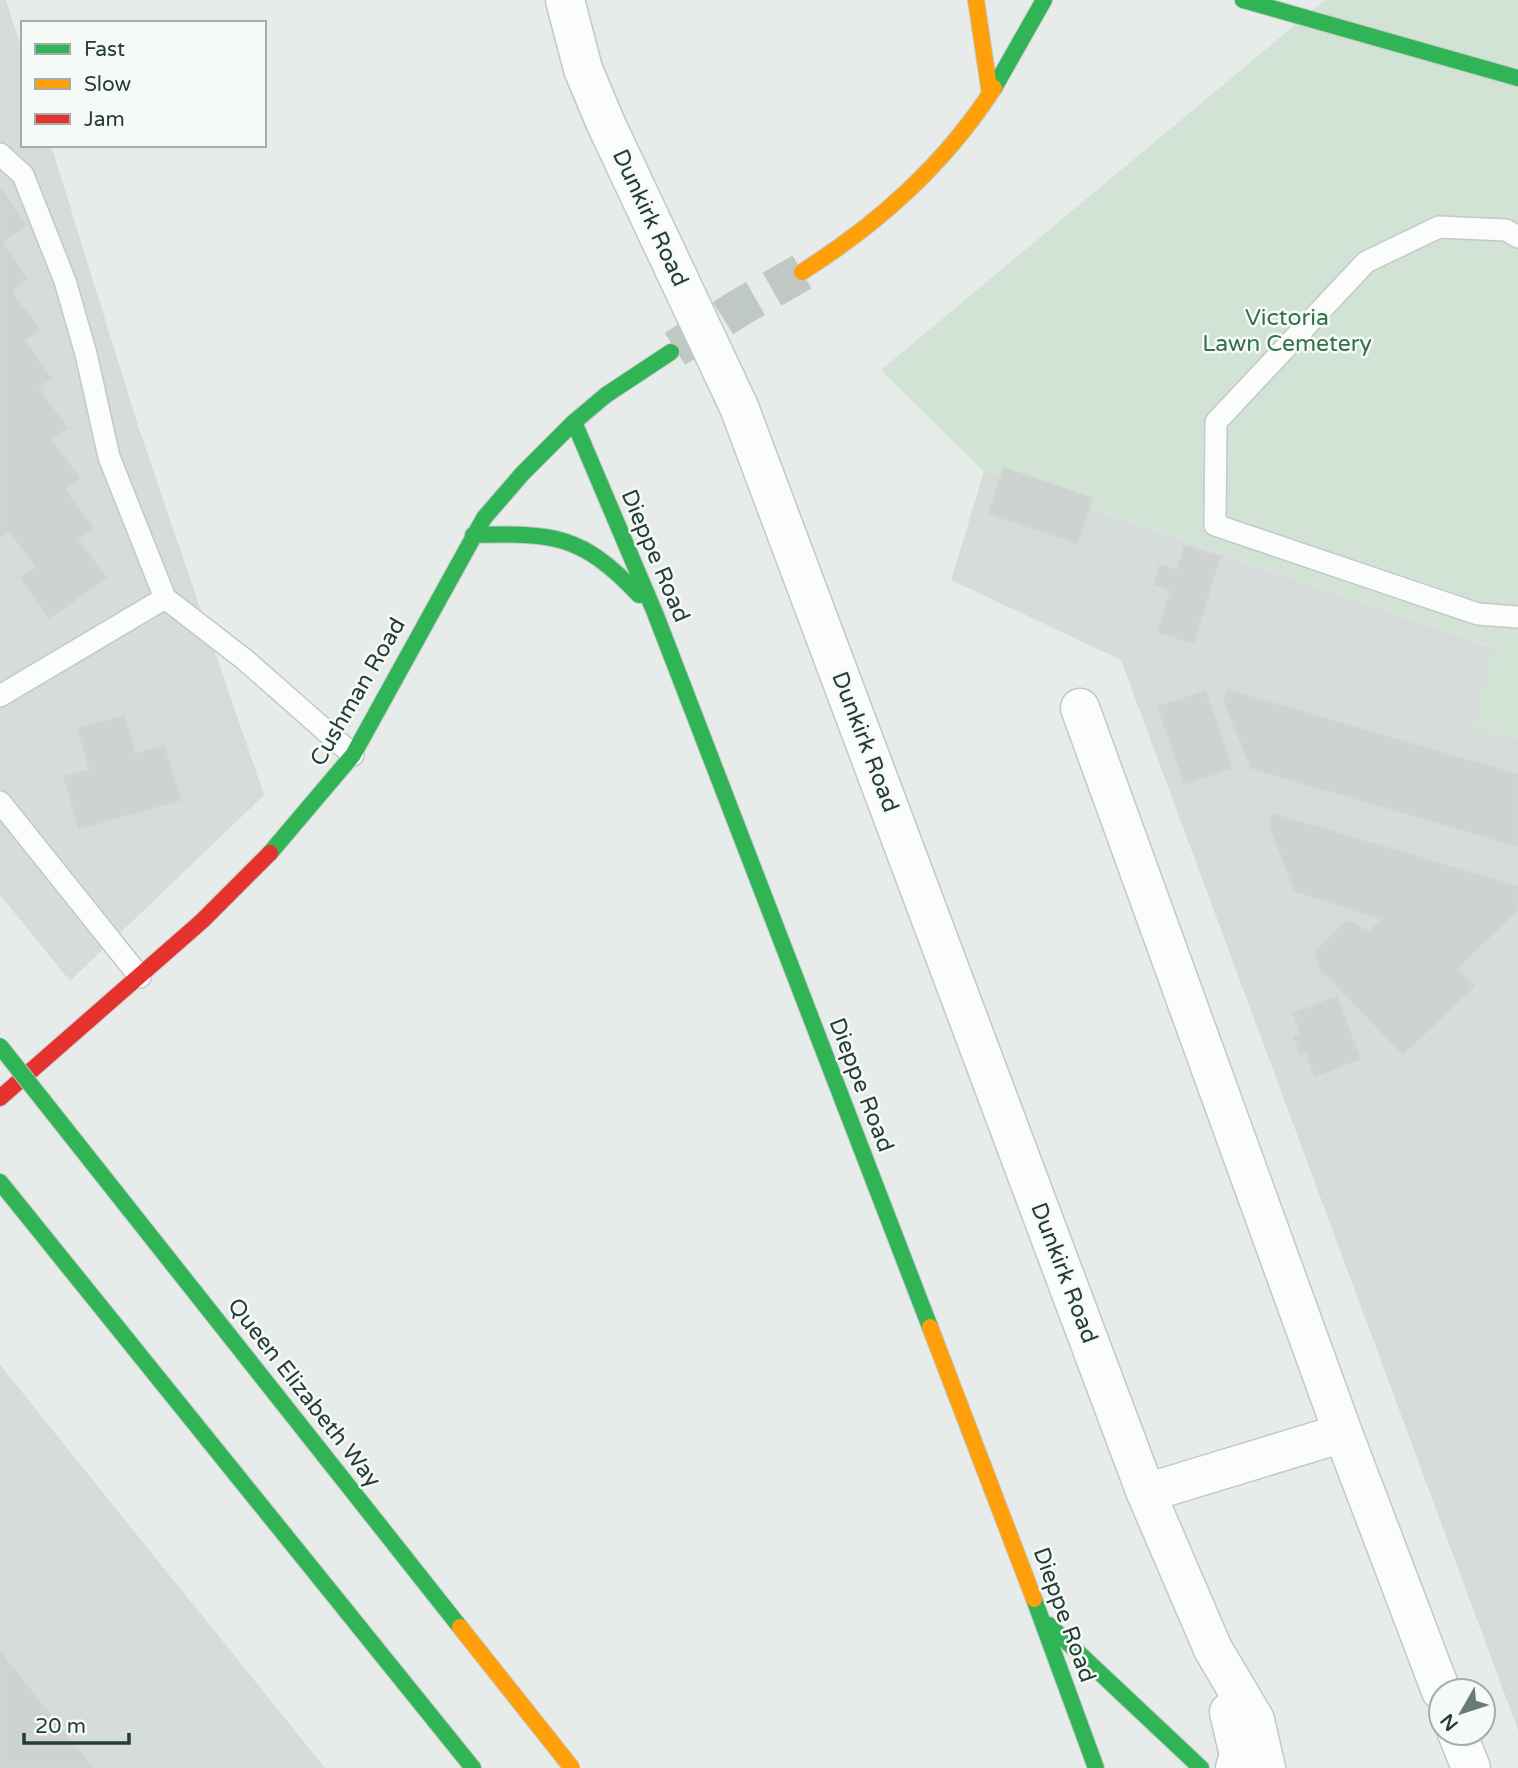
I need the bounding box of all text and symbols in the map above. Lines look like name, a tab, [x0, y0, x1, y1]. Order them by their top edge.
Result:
legend	[21, 21, 266, 147]
text: Fast	[84, 37, 125, 62]
text: Slow	[84, 72, 132, 97]
text: Jam	[84, 107, 125, 132]
street label: Dunkirk Road	[606, 145, 694, 291]
park label: Victoria Lawn Cemetery	[1202, 304, 1372, 358]
street label: Dieppe Road	[614, 485, 696, 627]
street label: Cushman Road	[304, 613, 412, 771]
street label: Dunkirk Road	[825, 668, 905, 816]
street label: Dieppe Road	[823, 1014, 899, 1156]
street label: Dunkirk Road	[1024, 1199, 1104, 1347]
street label: Queen Elizabeth Way	[221, 1293, 387, 1493]
street label: Dieppe Road	[1027, 1544, 1101, 1686]
north arrow	[1427, 1677, 1497, 1747]
scale bar	[24, 1702, 130, 1746]
text: N	[1436, 1709, 1463, 1735]
text: 20 m	[35, 1714, 86, 1739]

